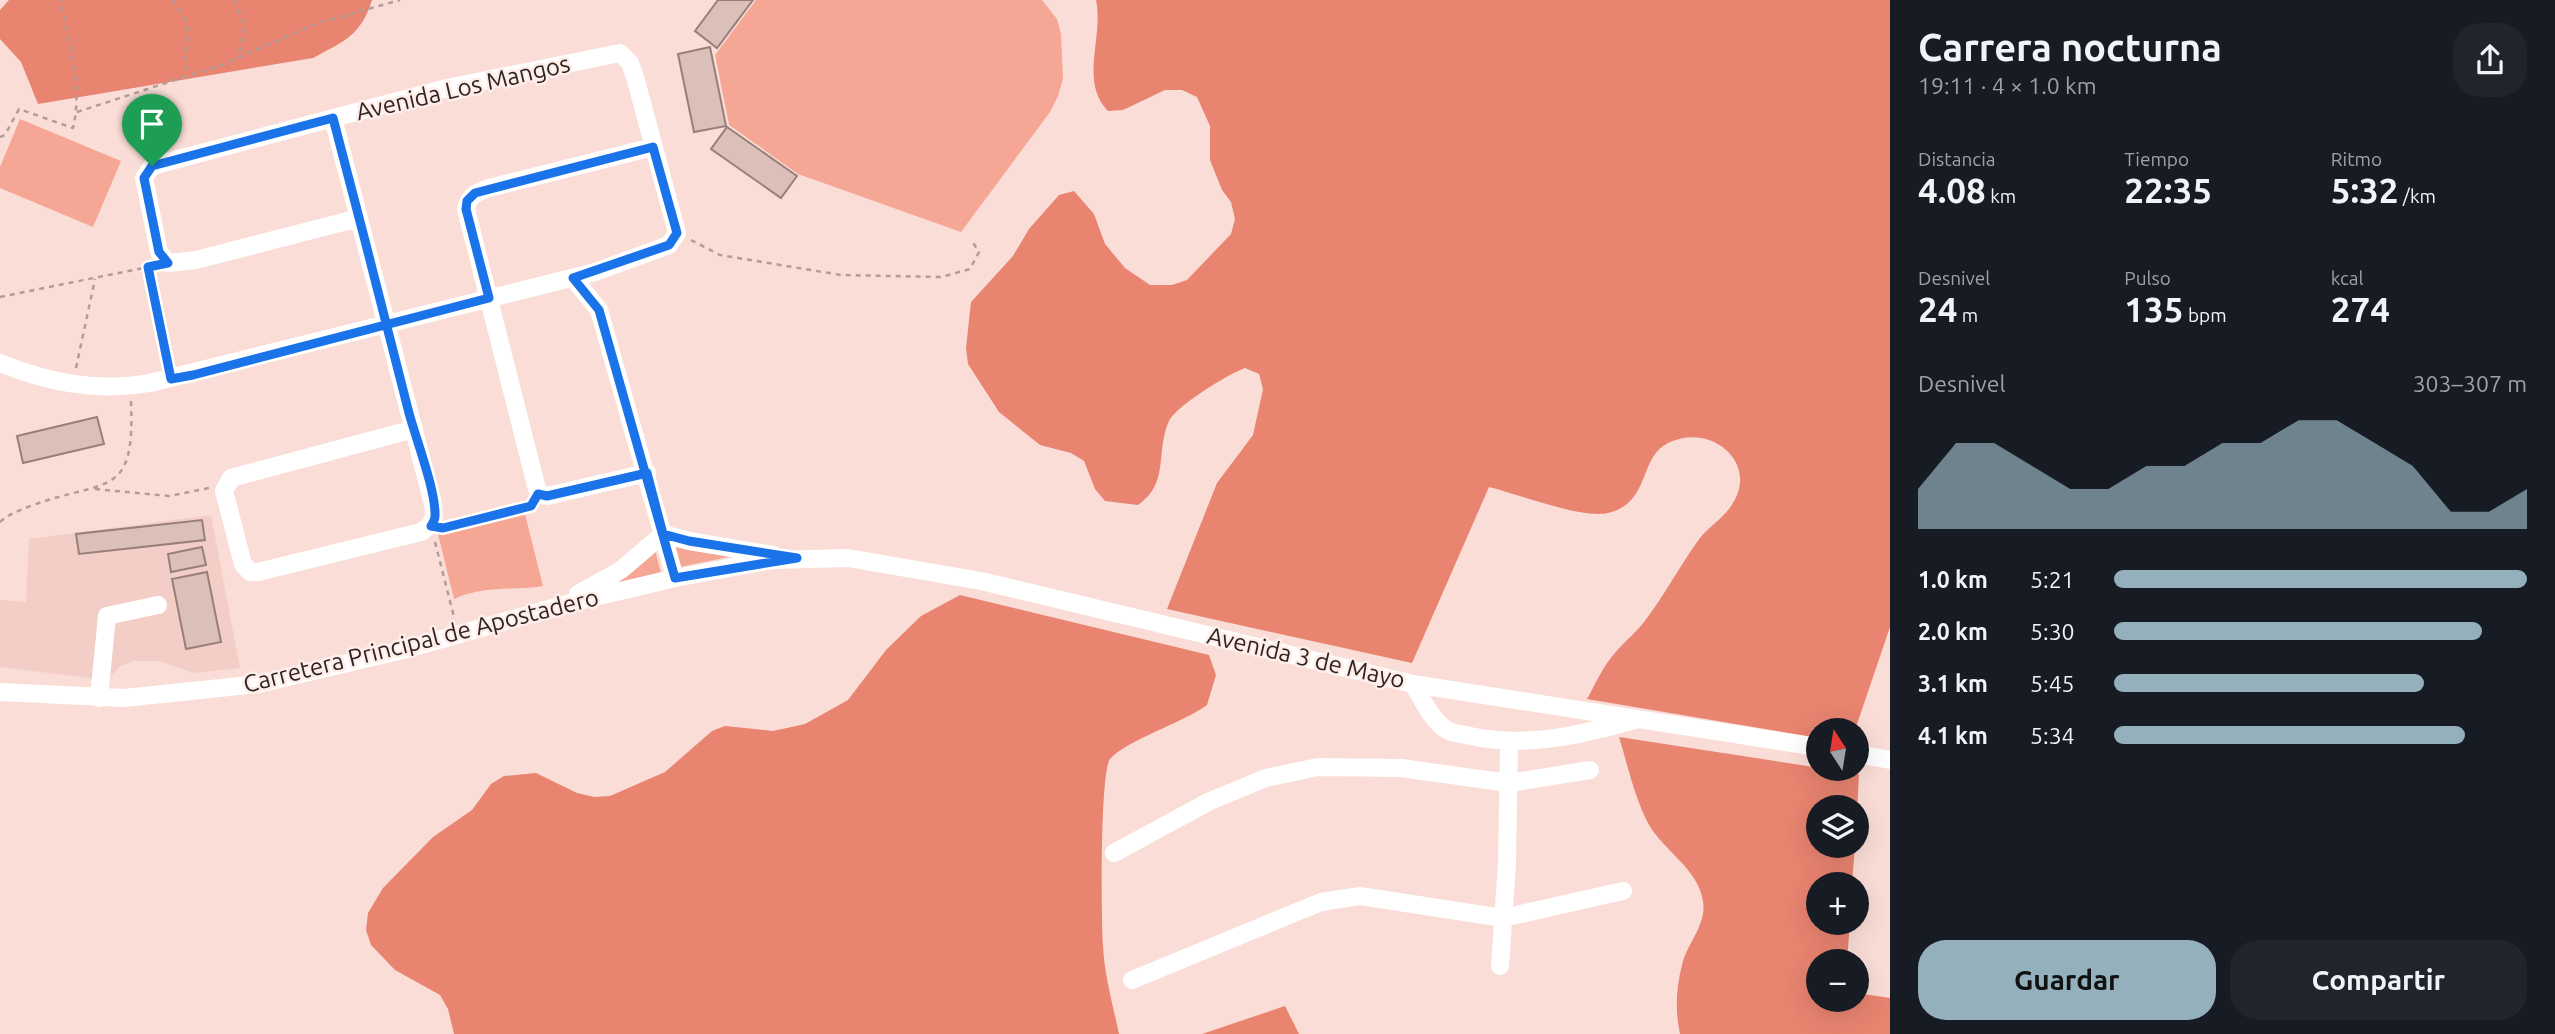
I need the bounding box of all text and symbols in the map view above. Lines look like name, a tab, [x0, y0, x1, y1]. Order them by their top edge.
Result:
button: share	[2453, 23, 2527, 97]
text: Carrera nocturna	[1918, 26, 2222, 68]
street label: Avenida Los Mangos	[353, 50, 573, 125]
text: 19:11 · 4 × 1.0 km	[1918, 73, 2097, 98]
pin	[122, 94, 182, 166]
icon: arrive	[133, 105, 171, 143]
text: Distancia	[1918, 148, 1996, 170]
text: Tiempo	[2124, 148, 2189, 170]
text: Ritmo	[2331, 148, 2382, 170]
text: 4.08	[1918, 170, 1986, 210]
text: 22:35	[2124, 170, 2212, 210]
text: 5:32	[2331, 170, 2399, 210]
text: km	[1986, 185, 2016, 207]
text: /km	[2399, 185, 2436, 207]
text: Desnivel	[1918, 267, 1990, 289]
text: Pulso	[2124, 267, 2171, 289]
text: kcal	[2331, 267, 2363, 289]
text: 24	[1918, 289, 1957, 329]
text: 135	[2124, 289, 2184, 329]
text: 274	[2331, 289, 2390, 329]
text: m	[1957, 304, 1978, 326]
text: bpm	[2184, 304, 2227, 326]
text: Desnivel	[1918, 371, 2006, 396]
text: 303–307 m	[2413, 371, 2527, 396]
text: 1.0 km	[1918, 567, 1988, 592]
text: 5:21	[2030, 567, 2075, 592]
street label: Carretera Principal de Apostadero	[240, 583, 601, 698]
text: 2.0 km	[1918, 619, 1988, 644]
text: 5:30	[2030, 619, 2075, 644]
street label: Avenida 3 de Mayo	[1205, 622, 1408, 693]
text: 3.1 km	[1918, 671, 1988, 696]
text: 5:45	[2030, 671, 2075, 696]
north arrow	[1806, 718, 1869, 780]
map controls	[1806, 718, 1869, 1012]
text: 4.1 km	[1918, 723, 1988, 748]
text: 5:34	[2030, 723, 2075, 748]
button: layers	[1806, 795, 1869, 858]
button: +	[1806, 872, 1869, 935]
button: Guardar	[1918, 940, 2216, 1020]
button: Compartir	[2230, 940, 2527, 1020]
button: −	[1806, 949, 1869, 1012]

